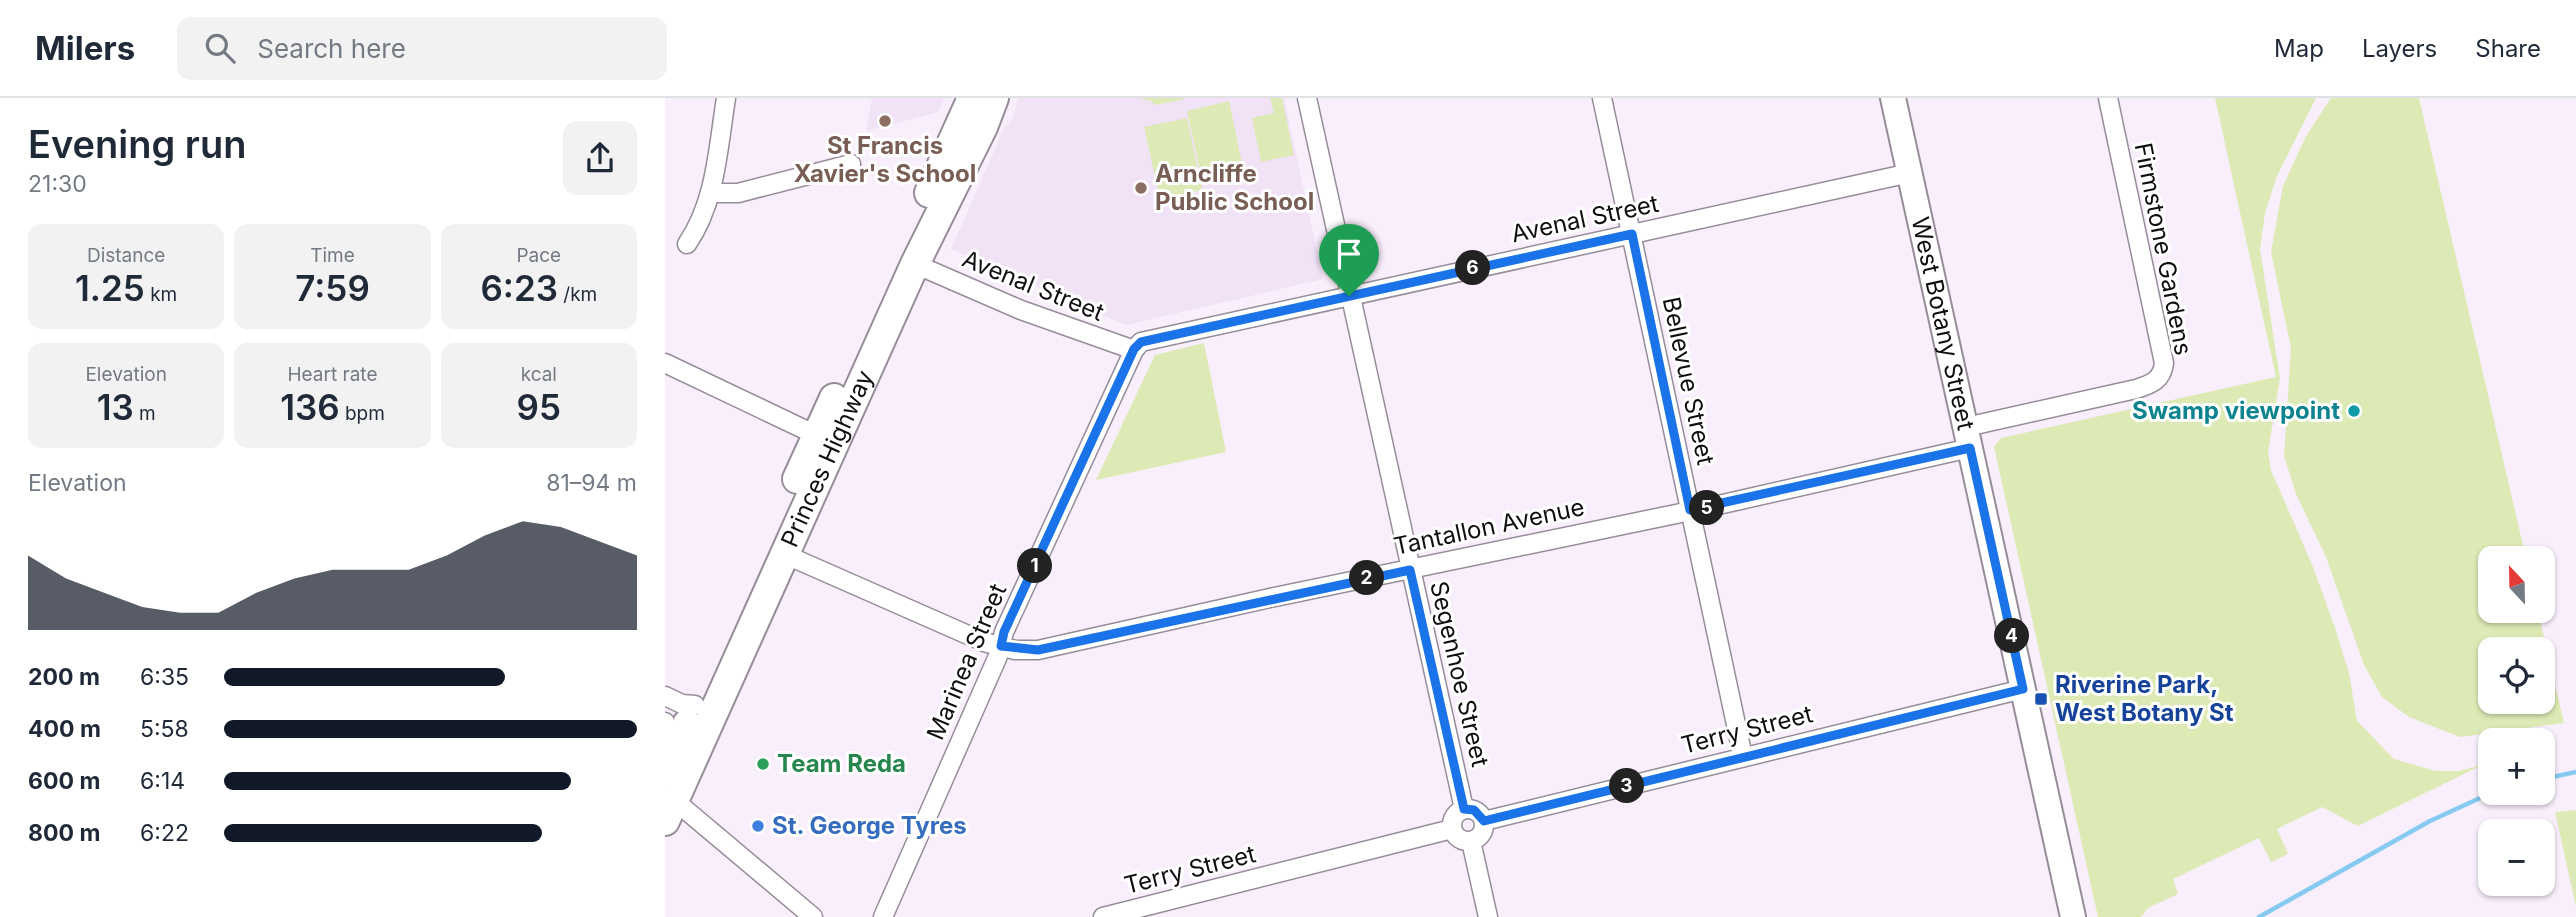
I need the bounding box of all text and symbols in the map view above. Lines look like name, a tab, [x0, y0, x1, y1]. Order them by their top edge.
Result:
search box	[177, 17, 667, 80]
text: Milers	[35, 28, 135, 68]
icon: search	[201, 29, 239, 67]
text: Search here	[257, 33, 406, 64]
text: Map	[2274, 34, 2324, 63]
text: Layers	[2362, 34, 2437, 63]
text: Share	[2475, 34, 2541, 63]
marker: St Francis Xavier's School	[877, 113, 893, 129]
text: Evening run	[28, 121, 246, 167]
button: share	[563, 121, 637, 195]
place label: St Francis Xavier's School	[794, 131, 976, 188]
street label: Firmstone Gardens	[2129, 140, 2198, 357]
place label: Arncliffe Public School	[1155, 159, 1314, 216]
text: 21:30	[28, 170, 87, 198]
marker: Arncliffe Public School	[1133, 180, 1149, 196]
street label: Avenal Street	[1509, 189, 1661, 248]
street label: West Botany Street	[1906, 214, 1981, 433]
pin	[1319, 224, 1379, 296]
icon: arrive	[1330, 235, 1368, 273]
text: Distance	[87, 244, 165, 267]
text: Time	[310, 244, 355, 267]
text: Pace	[516, 244, 561, 267]
street label: Avenal Street	[958, 244, 1108, 327]
pin: 6	[1455, 250, 1491, 286]
text: 6	[1466, 256, 1479, 279]
text: 1.25	[75, 267, 145, 309]
text: 7:59	[295, 267, 370, 309]
text: 6:23	[480, 267, 558, 309]
text: km	[145, 283, 177, 306]
text: /km	[558, 283, 597, 306]
street label: Bellevue Street	[1657, 294, 1720, 468]
text: Elevation	[85, 363, 167, 386]
text: Heart rate	[287, 363, 377, 386]
text: kcal	[521, 363, 557, 386]
street label: Princes Highway	[775, 366, 879, 552]
text: 13	[97, 386, 134, 428]
text: 136	[280, 386, 340, 428]
text: 95	[517, 386, 561, 428]
place label: Swamp viewpoint	[2132, 396, 2340, 425]
text: m	[134, 402, 156, 425]
text: bpm	[340, 402, 385, 425]
marker: Swamp viewpoint	[2346, 403, 2362, 419]
text: Elevation	[28, 469, 127, 497]
text: 81–94 m	[546, 469, 637, 497]
pin: 5	[1689, 490, 1725, 526]
street label: Tantallon Avenue	[1391, 492, 1587, 561]
text: 5	[1700, 496, 1713, 519]
north arrow	[2478, 546, 2555, 623]
map controls	[2478, 546, 2555, 896]
pin: 1	[1017, 548, 1053, 584]
text: 1	[1030, 554, 1039, 577]
pin: 2	[1349, 560, 1385, 596]
text: 2	[1361, 566, 1372, 589]
street label: Segenhoe Street	[1424, 578, 1495, 770]
street label: Marinea Street	[921, 579, 1013, 744]
pin: 4	[1995, 618, 2029, 654]
text: 4	[2005, 624, 2018, 647]
button: locate	[2478, 637, 2555, 714]
text: 200 m	[28, 663, 100, 691]
text: 6:35	[140, 663, 189, 691]
place label: Riverine Park, West Botany St	[2055, 670, 2234, 727]
marker: Riverine Park, West Botany St	[2033, 691, 2049, 707]
street label: Terry Street	[1678, 699, 1816, 760]
text: 400 m	[28, 715, 101, 743]
text: 5:58	[140, 715, 189, 743]
button: +	[2478, 728, 2555, 805]
place label: Team Reda	[777, 749, 906, 778]
marker: Team Reda	[755, 756, 771, 772]
text: 600 m	[28, 767, 100, 795]
text: 6:14	[140, 767, 185, 795]
pin: 3	[1609, 768, 1644, 804]
text: 3	[1620, 774, 1633, 797]
place label: St. George Tyres	[772, 811, 967, 840]
marker: St. George Tyres	[750, 818, 766, 834]
text: 800 m	[28, 819, 100, 847]
text: 6:22	[140, 819, 189, 847]
button: −	[2478, 819, 2555, 896]
street label: Terry Street	[1121, 839, 1259, 900]

